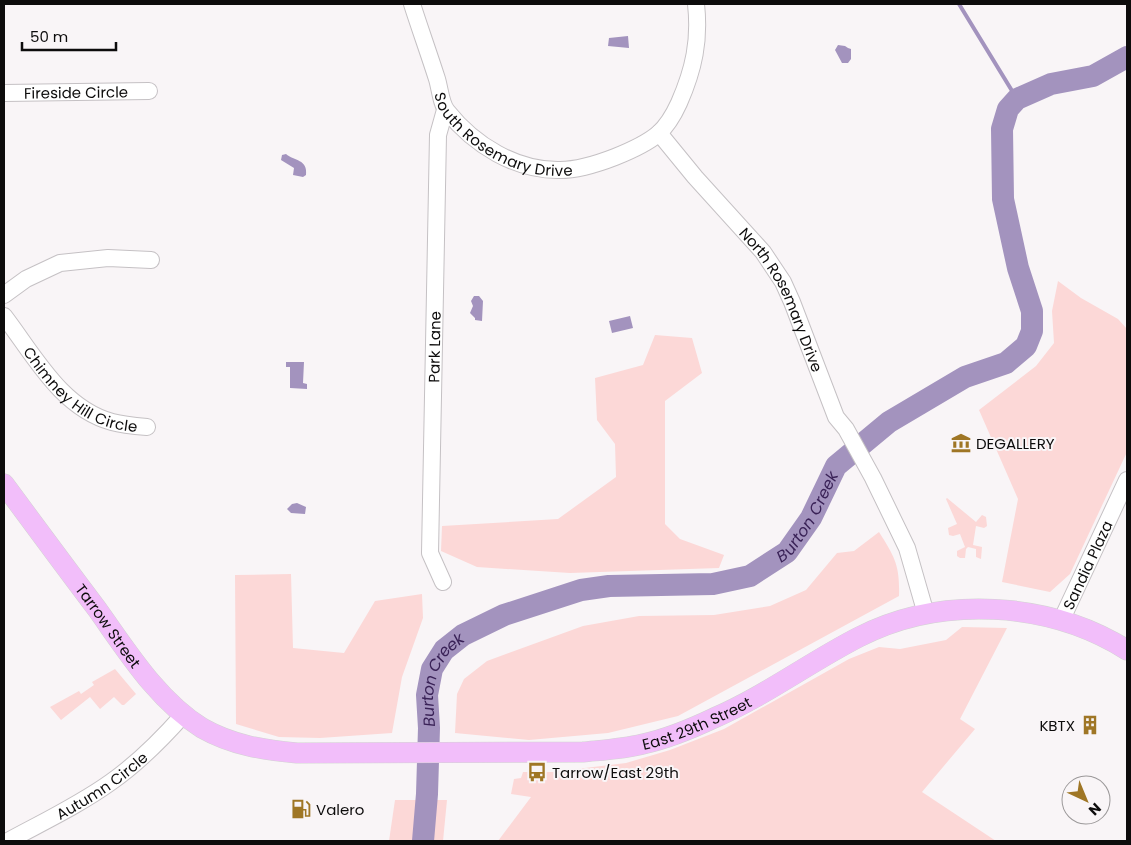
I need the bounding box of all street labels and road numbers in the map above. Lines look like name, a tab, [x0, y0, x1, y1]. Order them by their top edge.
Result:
street label: Fireside Circle	[24, 81, 128, 103]
street label: South Rosemary Drive	[430, 90, 573, 181]
street label: North Rosemary Drive	[735, 223, 828, 375]
street label: Park Lane	[423, 311, 445, 383]
street label: Chimney Hill Circle	[19, 342, 138, 437]
street label: Sandia Plaza	[1057, 517, 1117, 613]
street label: Tarrow Street	[71, 579, 146, 672]
street label: East 29th Street	[640, 691, 755, 754]
street label: Autumn Circle	[52, 747, 152, 824]

